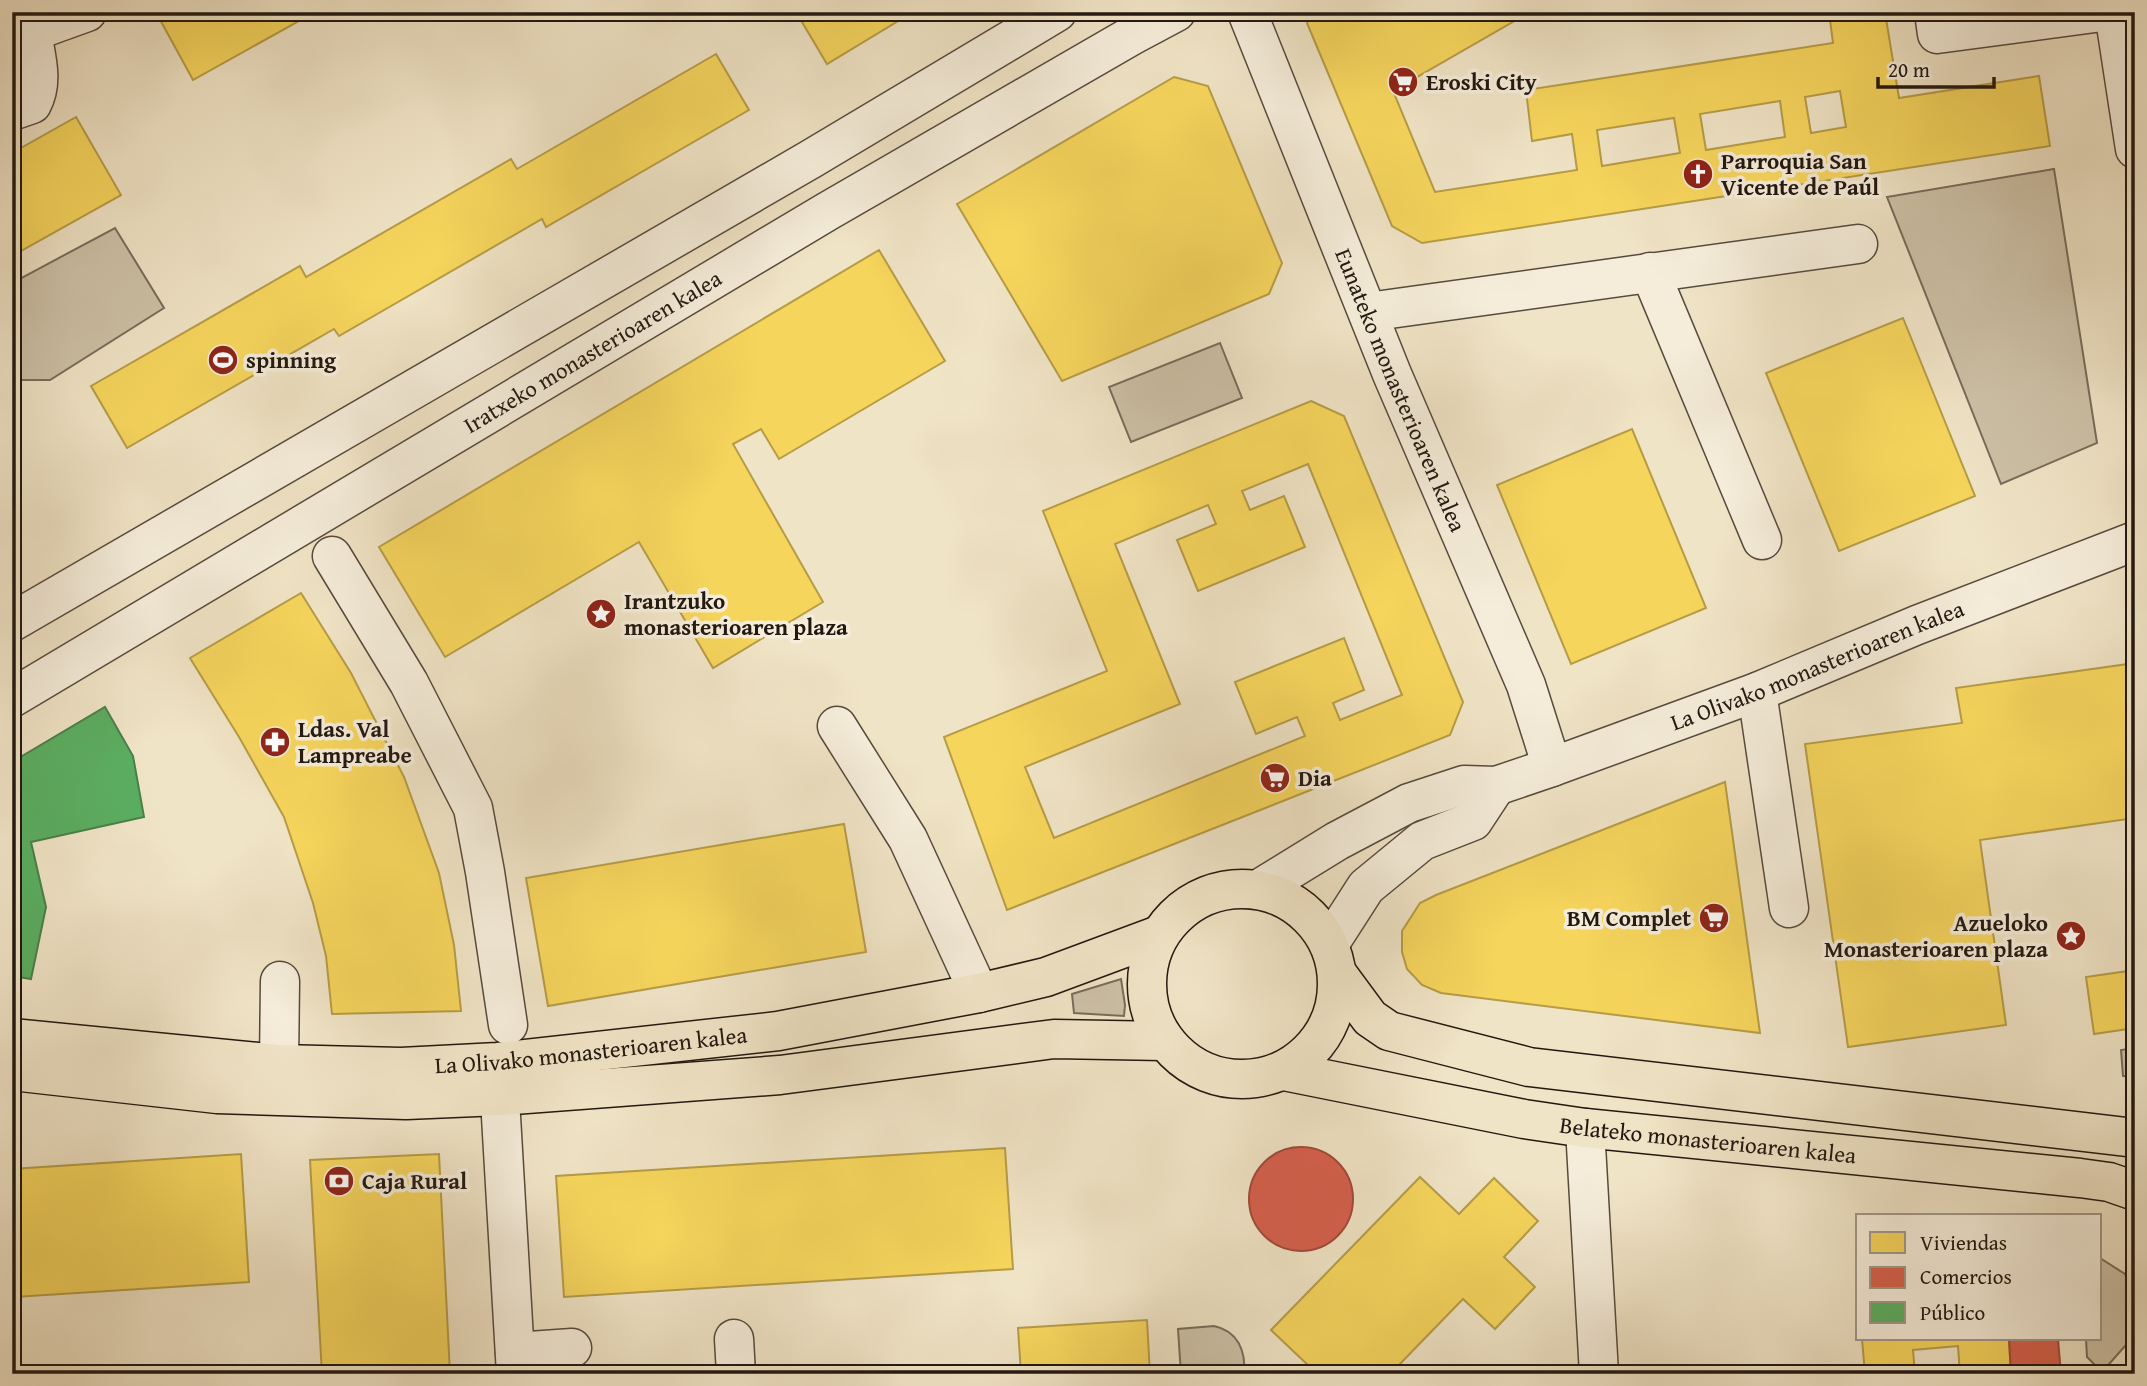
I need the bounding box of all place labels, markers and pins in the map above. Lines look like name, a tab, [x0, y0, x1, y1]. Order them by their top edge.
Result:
supermarket icon: Eroski City	[1386, 65, 1420, 99]
place label: Eroski City	[1426, 65, 1537, 98]
place label: Parroquia San Vicente de Paúl	[1721, 144, 1879, 203]
church icon: Parroquia San Vicente de Paúl	[1681, 157, 1715, 191]
sports icon: spinning	[206, 343, 240, 377]
place label: spinning	[246, 343, 337, 376]
place label: Irantzuko monasterioaren plaza	[624, 584, 848, 643]
place icon: Irantzuko monasterioaren plaza	[584, 597, 618, 631]
place label: Ldas. Val Lampreabe	[298, 712, 412, 771]
pharmacy icon: Ldas. Val Lampreabe	[258, 725, 292, 759]
supermarket icon: Dia	[1258, 761, 1292, 795]
place label: Dia	[1298, 761, 1332, 794]
place label: BM Complet	[1567, 901, 1691, 934]
supermarket icon: BM Complet	[1697, 901, 1731, 935]
place label: Azueloko Monasterioaren plaza	[1824, 906, 2048, 965]
place icon: Azueloko Monasterioaren plaza	[2054, 919, 2088, 953]
bank icon: Caja Rural	[322, 1164, 356, 1198]
place label: Caja Rural	[362, 1164, 467, 1197]

